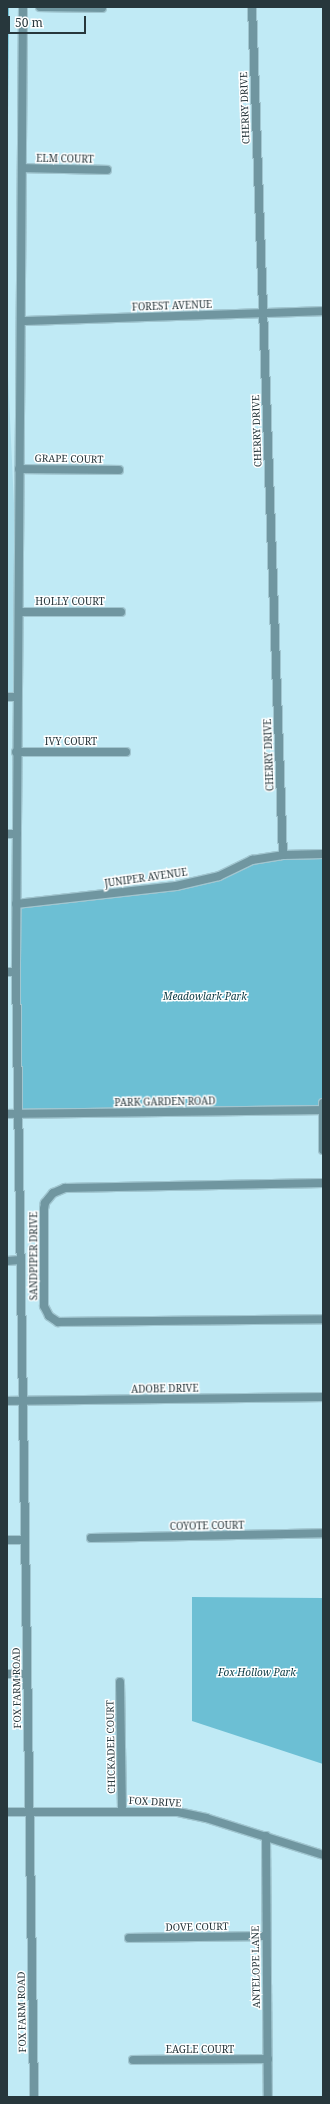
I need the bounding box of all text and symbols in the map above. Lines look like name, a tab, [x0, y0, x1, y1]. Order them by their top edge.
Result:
scale bar	[10, 8, 88, 34]
text: 50 m	[15, 14, 43, 31]
street label: CHERRY DRIVE	[238, 72, 252, 144]
street label: ELM COURT	[36, 152, 94, 166]
street label: FOREST AVENUE	[132, 299, 212, 313]
street label: CHERRY DRIVE	[250, 395, 264, 467]
street label: GRAPE COURT	[34, 452, 104, 466]
street label: HOLLY COURT	[35, 596, 105, 608]
street label: CHERRY DRIVE	[262, 719, 276, 791]
street label: IVY COURT	[45, 736, 97, 748]
street label: JUNIPER AVENUE	[104, 866, 188, 890]
park label: Meadowlark Park	[163, 991, 247, 1003]
street label: PARK GARDEN ROAD	[114, 1095, 216, 1109]
street label: SANDPIPER DRIVE	[28, 1212, 40, 1300]
street label: ADOBE DRIVE	[131, 1382, 199, 1396]
street label: COYOTE COURT	[170, 1519, 244, 1533]
street label: FOX FARM ROAD	[10, 1647, 24, 1729]
park label: Fox Hollow Park	[218, 1667, 296, 1679]
street label: CHICKADEE COURT	[104, 1700, 118, 1794]
street label: FOX DRIVE	[128, 1795, 182, 1809]
street label: DOVE COURT	[165, 1920, 229, 1934]
street label: ANTELOPE LANE	[249, 1926, 263, 2008]
street label: FOX FARM ROAD	[15, 1971, 29, 2053]
street label: EAGLE COURT	[166, 2044, 234, 2056]

